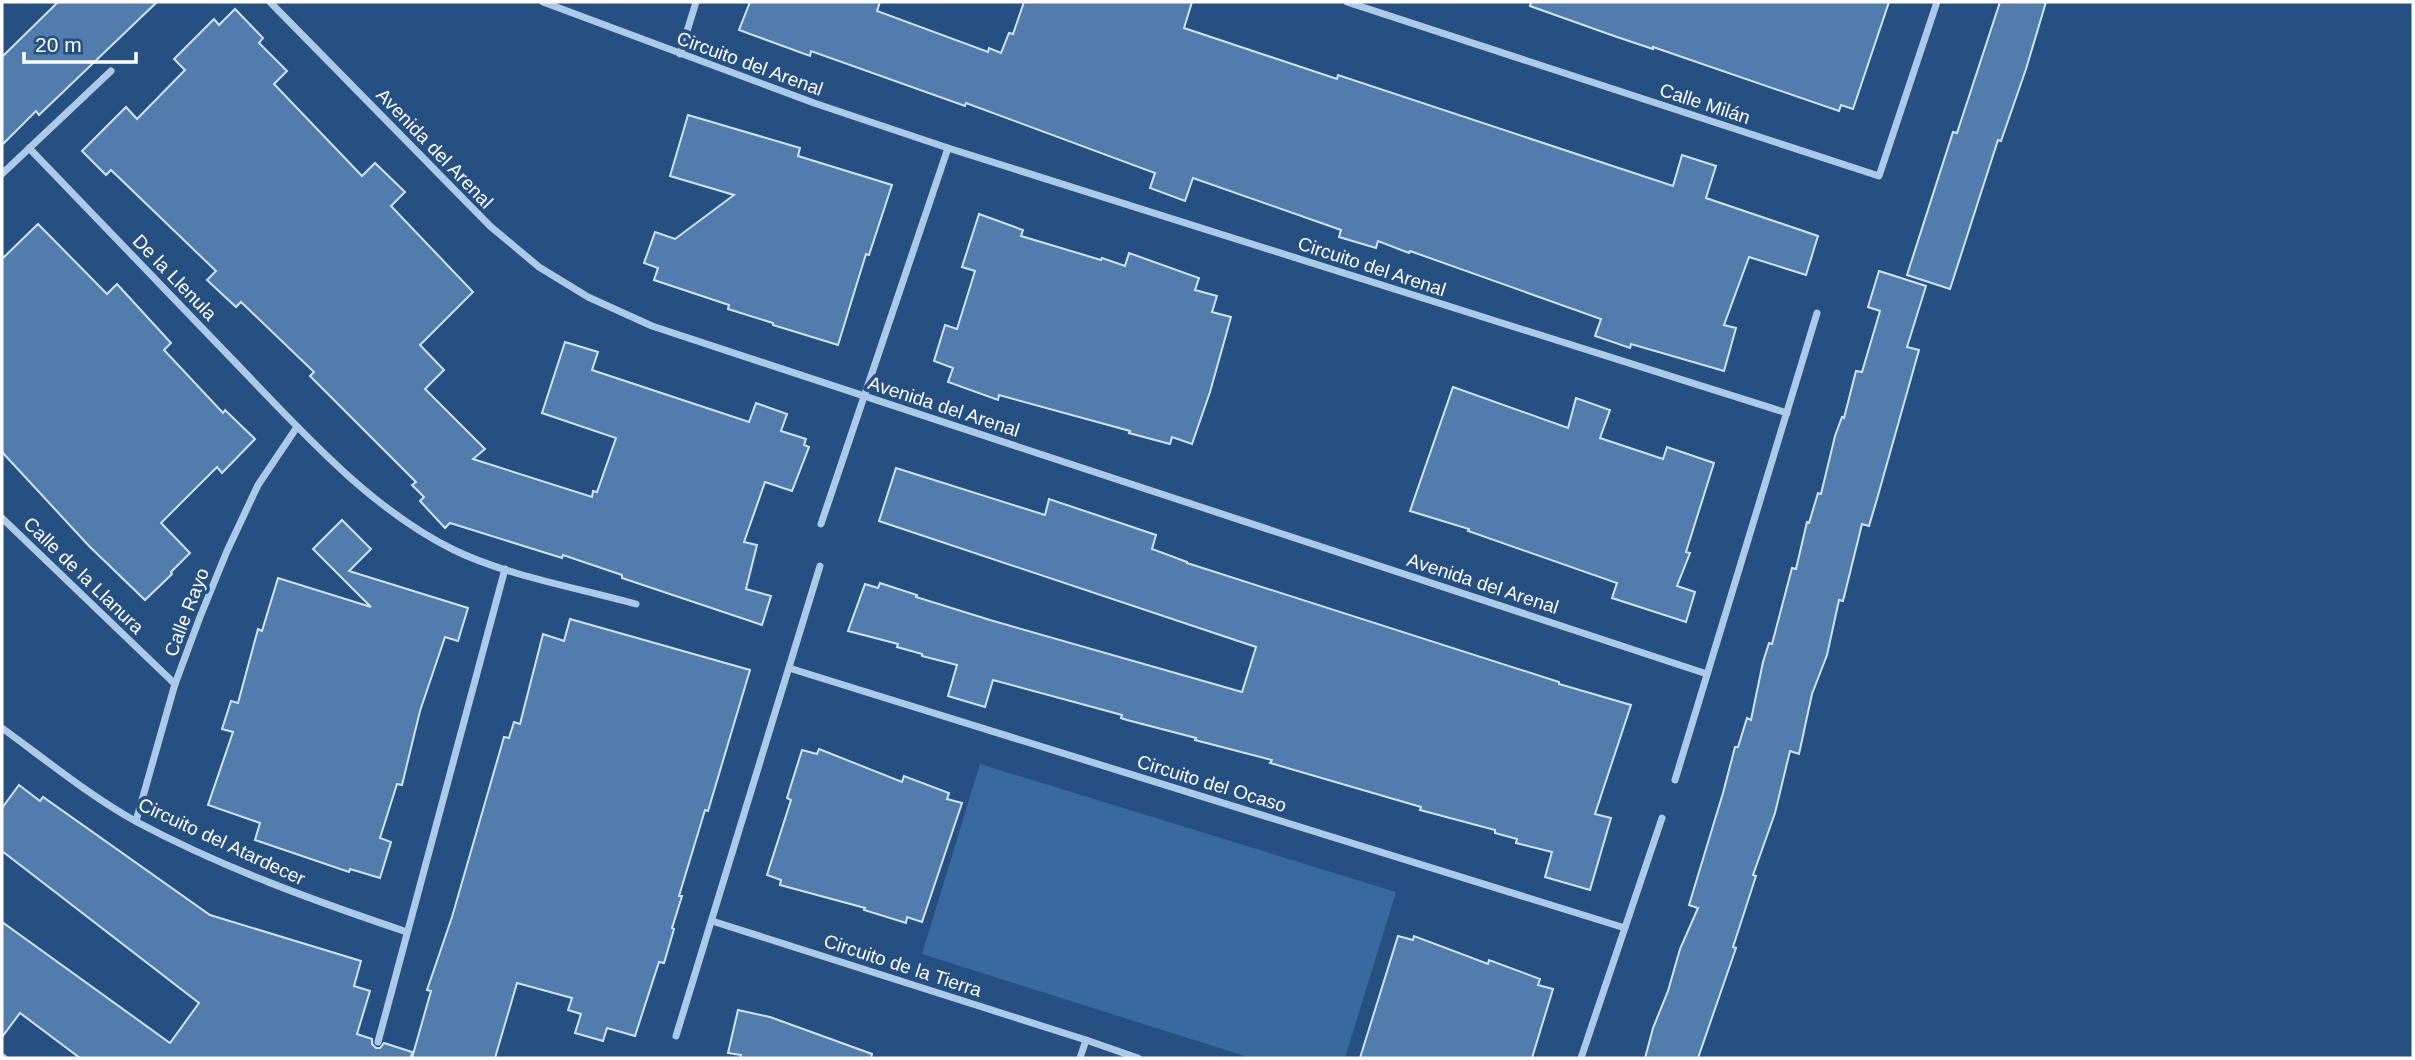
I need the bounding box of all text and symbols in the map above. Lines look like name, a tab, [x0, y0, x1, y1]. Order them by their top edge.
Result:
scale bar	[24, 21, 136, 65]
street label: Circuito del Arenal	[674, 27, 826, 100]
text: 20 m	[35, 33, 82, 56]
street label: Calle Milán	[1657, 79, 1753, 128]
street label: Avenida del Arenal	[372, 84, 497, 213]
street label: De la Llenula	[129, 230, 221, 325]
street label: Circuito del Arenal	[1295, 233, 1448, 300]
street label: Avenida del Arenal	[865, 372, 1022, 441]
street label: Calle de la Llanura	[19, 513, 148, 638]
street label: Avenida del Arenal	[1404, 549, 1561, 618]
street label: Calle Rayo	[160, 565, 213, 659]
street label: Circuito del Ocaso	[1135, 751, 1289, 816]
street label: Circuito del Atardecer	[135, 794, 309, 890]
street label: Circuito de la Tierra	[821, 930, 985, 1001]

